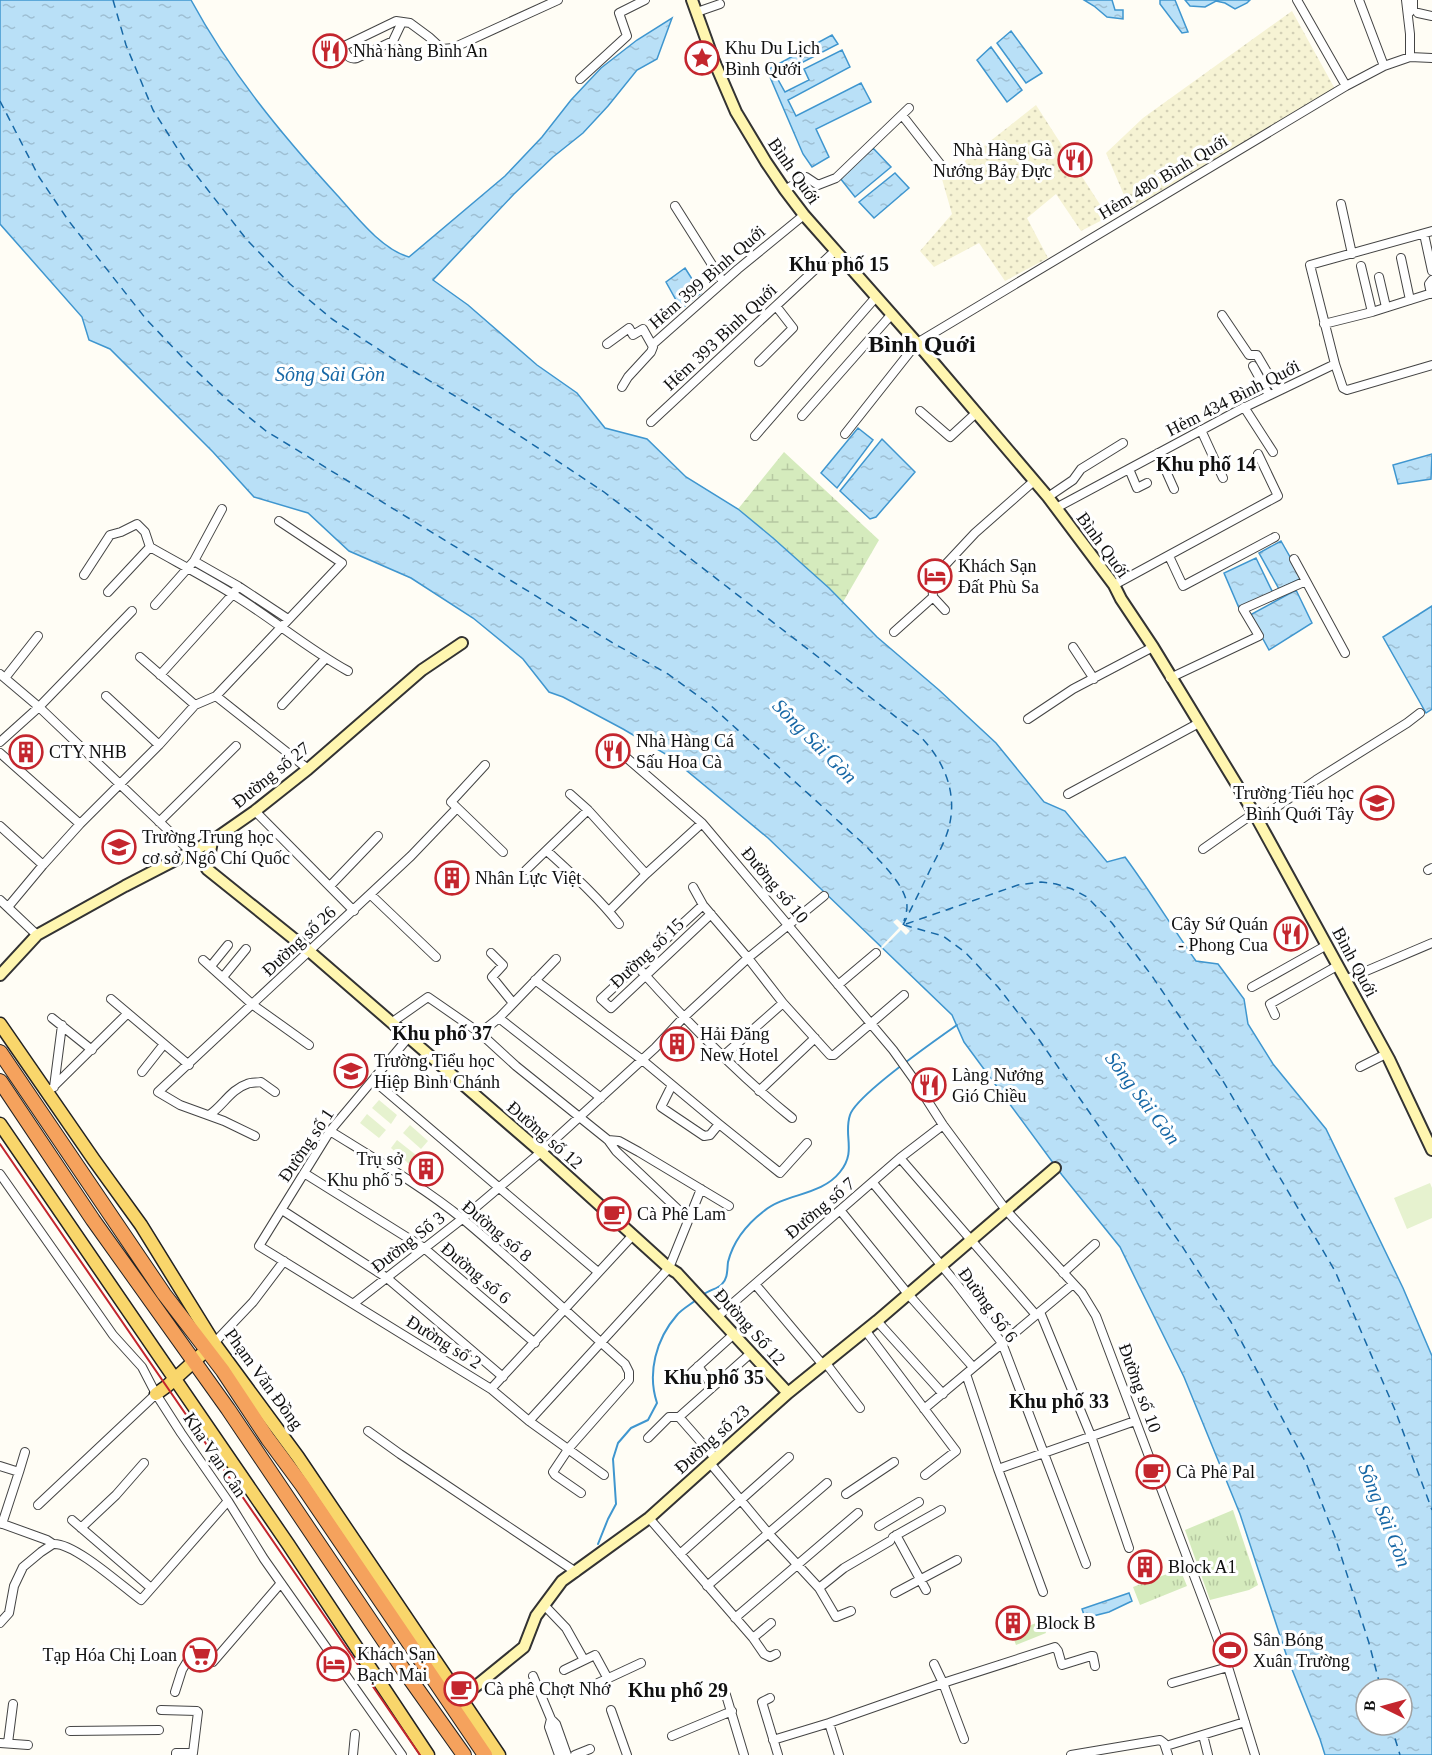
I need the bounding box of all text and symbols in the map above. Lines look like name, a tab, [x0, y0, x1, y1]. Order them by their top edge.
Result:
restaurant icon: Nhà hàng Bình An	[312, 33, 348, 69]
place label: Khu Du Lịch Bình Qưới	[725, 38, 820, 79]
place icon: Khu Du Lịch Bình Qưới	[684, 40, 720, 76]
place label: Nhà hàng Bình An	[353, 41, 488, 61]
street label: Hẻm 480 Bình Quới	[1095, 131, 1231, 223]
street label: Bình Quới	[764, 134, 824, 208]
place label: Nhà Hàng Gà Nướng Bảy Đực	[933, 140, 1052, 181]
restaurant icon: Nhà Hàng Gà Nướng Bảy Đực	[1057, 142, 1093, 178]
street label: Hẻm 399 Bình Quới	[645, 221, 769, 333]
district label: Khu phố 15	[789, 253, 889, 276]
street label: Hẻm 393 Bình Quới	[659, 280, 781, 394]
district label: Bình Quới	[868, 331, 976, 357]
street label: Hẻm 434 Bình Quới	[1163, 356, 1303, 440]
water label: Sông Sài Gòn	[275, 363, 385, 386]
district label: Khu phố 14	[1156, 453, 1256, 476]
street label: Bình Quới	[1073, 508, 1133, 582]
place label: Khách Sạn Đất Phù Sa	[958, 556, 1039, 597]
hotel icon: Khách Sạn Đất Phù Sa	[917, 558, 953, 594]
water label: Sông Sài Gòn	[768, 694, 862, 788]
place label: Nhà Hàng Cá Sấu Hoa Cà	[636, 731, 734, 772]
restaurant icon: Nhà Hàng Cá Sấu Hoa Cà	[595, 733, 631, 769]
building icon: CTY NHB	[8, 734, 44, 770]
street label: Đường số 27	[228, 738, 314, 812]
place label: CTY NHB	[49, 742, 127, 762]
place label: Trường Tiểu học Bình Quới Tây	[1233, 783, 1354, 824]
school or university icon: Trường Tiểu học Bình Quới Tây	[1359, 785, 1395, 821]
place label: Trường Trung học cơ sở Ngô Chí Quốc	[142, 827, 290, 868]
school or university icon: Trường Trung học cơ sở Ngô Chí Quốc	[101, 829, 137, 865]
street label: Đường số 10	[737, 843, 813, 927]
building icon: Nhân Lực Việt	[434, 860, 470, 896]
place label: Nhân Lực Việt	[475, 868, 581, 888]
street label: Đường số 26	[258, 902, 340, 980]
street label: Đường số 15	[606, 914, 688, 992]
place label: Cây Sứ Quán - Phong Cua	[1171, 914, 1268, 955]
restaurant icon: Cây Sứ Quán - Phong Cua	[1273, 916, 1309, 952]
street label: Bình Quới	[1328, 924, 1382, 1000]
district label: Khu phố 37	[392, 1022, 492, 1045]
place label: Hải Đăng New Hotel	[700, 1024, 778, 1065]
building icon: Hải Đăng New Hotel	[659, 1026, 695, 1062]
water label: Sông Sài Gòn	[1100, 1047, 1185, 1149]
place label: Trường Tiểu học Hiệp Bình Chánh	[374, 1051, 500, 1092]
school or university icon: Trường Tiểu học Hiệp Bình Chánh	[333, 1053, 369, 1089]
place label: Làng Nướng Gió Chiều	[952, 1065, 1044, 1106]
restaurant icon: Làng Nướng Gió Chiều	[911, 1067, 947, 1103]
street label: Đường số 12	[503, 1097, 587, 1173]
street label: Đường số 1	[274, 1104, 338, 1186]
place label: Trụ sở Khu phố 5	[327, 1149, 403, 1190]
building icon: Trụ sở Khu phố 5	[408, 1151, 444, 1187]
street label: Đường số 7	[781, 1173, 859, 1243]
street label: Đường số 8	[458, 1196, 536, 1266]
cafe icon: Cà Phê Lam	[596, 1196, 632, 1232]
place label: Cà Phê Lam	[637, 1204, 726, 1224]
street label: Đường Số 3	[367, 1207, 449, 1277]
street label: Đường số 6	[437, 1238, 515, 1308]
street label: Đường Số 6	[954, 1264, 1022, 1346]
street label: Đường Số 12	[710, 1285, 790, 1369]
street label: Đường số 2	[403, 1311, 485, 1373]
street label: Phạm Văn Đồng	[221, 1325, 307, 1433]
street label: Đường số 10	[1115, 1341, 1165, 1435]
district label: Khu phố 35	[664, 1366, 764, 1389]
district label: Khu phố 33	[1009, 1390, 1109, 1413]
street label: Đường số 23	[671, 1400, 753, 1478]
street label: Kha Vạn Cân	[179, 1409, 251, 1501]
cafe icon: Cà Phê Pal	[1135, 1454, 1171, 1490]
water label: Sông Sài Gòn	[1353, 1460, 1416, 1570]
place label: Cà Phê Pal	[1176, 1462, 1255, 1482]
building icon: Block A1	[1127, 1549, 1163, 1585]
place label: Block A1	[1168, 1557, 1237, 1577]
building icon: Block B	[995, 1605, 1031, 1641]
place label: Block B	[1036, 1613, 1096, 1633]
place label: Sân Bóng Xuân Trường	[1253, 1630, 1350, 1671]
sports icon: Sân Bóng Xuân Trường	[1212, 1632, 1248, 1668]
supermarket icon: Tạp Hóa Chị Loan	[182, 1637, 218, 1673]
place label: Khách Sạn Bạch Mai	[357, 1644, 435, 1685]
place label: Tạp Hóa Chị Loan	[43, 1645, 177, 1665]
hotel icon: Khách Sạn Bạch Mai	[316, 1646, 352, 1682]
cafe icon: Cà phê Chợt Nhớ	[443, 1671, 479, 1707]
north arrow	[1354, 1677, 1414, 1737]
place label: Cà phê Chợt Nhớ	[484, 1679, 611, 1699]
district label: Khu phố 29	[628, 1679, 728, 1702]
text: B	[1361, 1699, 1379, 1712]

